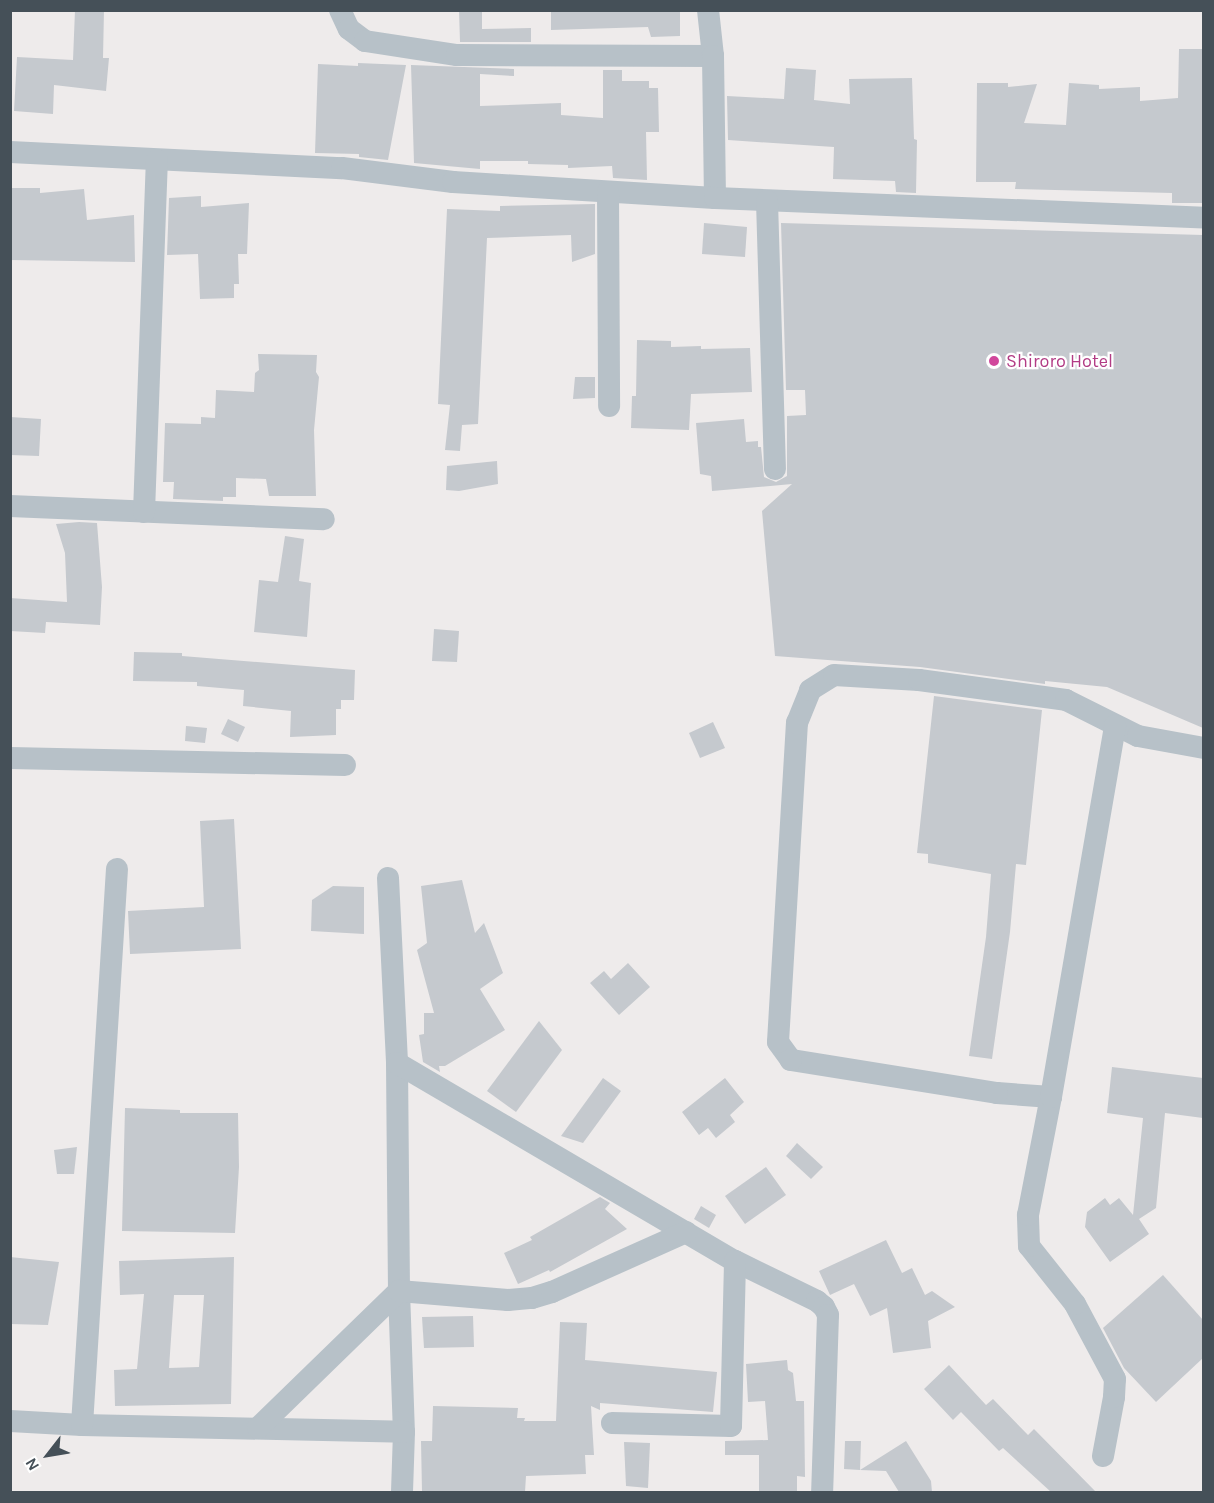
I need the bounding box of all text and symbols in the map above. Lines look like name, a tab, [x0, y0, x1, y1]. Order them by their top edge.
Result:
place label: Shiroro Hotel	[1006, 350, 1113, 372]
marker: Shiroro Hotel	[987, 354, 1001, 368]
north arrow	[18, 1425, 78, 1485]
text: N	[21, 1455, 43, 1474]

